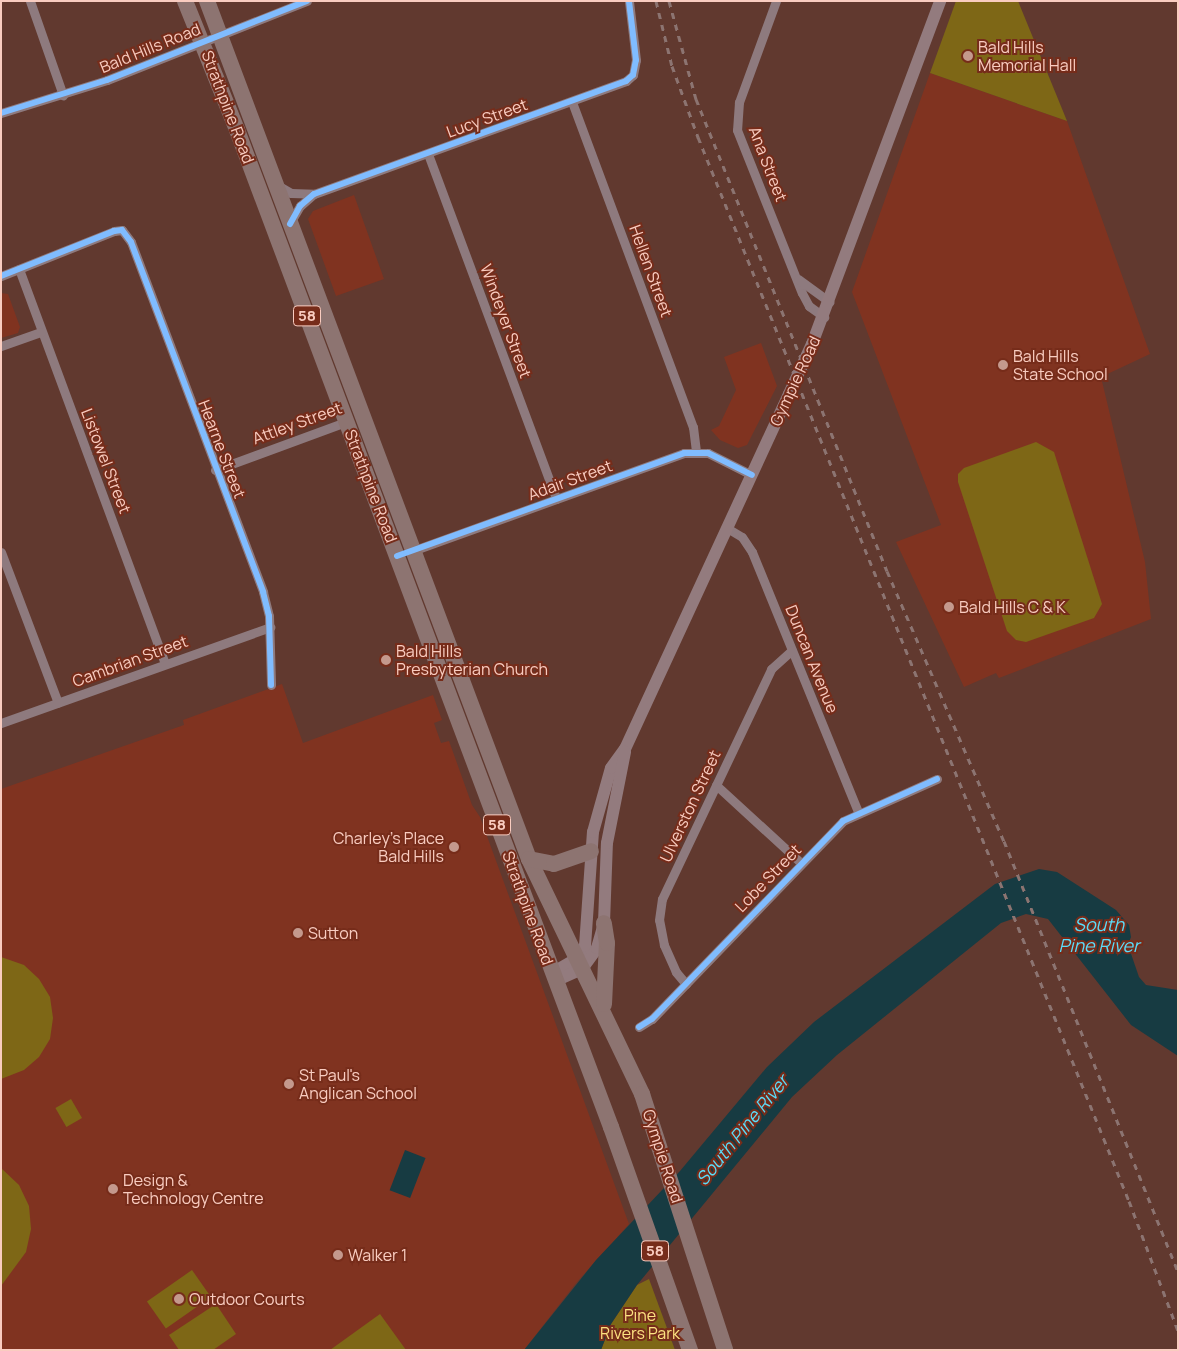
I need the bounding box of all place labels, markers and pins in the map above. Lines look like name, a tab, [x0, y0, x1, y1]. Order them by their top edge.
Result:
place label: Bald Hills Memorial Hall	[978, 37, 1076, 75]
marker: Bald Hills Memorial Hall	[962, 50, 974, 62]
place label: Bald Hills State School	[1013, 346, 1108, 384]
marker: Bald Hills State School	[997, 359, 1009, 371]
place label: Bald Hills C & K	[959, 597, 1066, 617]
marker: Bald Hills C & K	[943, 601, 955, 613]
place label: Bald Hills Presbyterian Church	[396, 641, 548, 679]
marker: Bald Hills Presbyterian Church	[380, 654, 392, 666]
place label: Charley's Place Bald Hills	[333, 828, 444, 866]
marker: Charley's Place Bald Hills	[448, 841, 460, 853]
place label: Sutton	[308, 923, 358, 943]
marker: Sutton	[292, 927, 304, 939]
place label: St Paul's Anglican School	[299, 1065, 417, 1103]
marker: St Paul's Anglican School	[283, 1078, 295, 1090]
place label: Design & Technology Centre	[123, 1170, 264, 1208]
marker: Design & Technology Centre	[107, 1183, 119, 1195]
place label: Walker 1	[348, 1245, 407, 1265]
marker: Walker 1	[332, 1249, 344, 1261]
place label: Outdoor Courts	[189, 1289, 305, 1309]
marker: Outdoor Courts	[173, 1293, 185, 1305]

